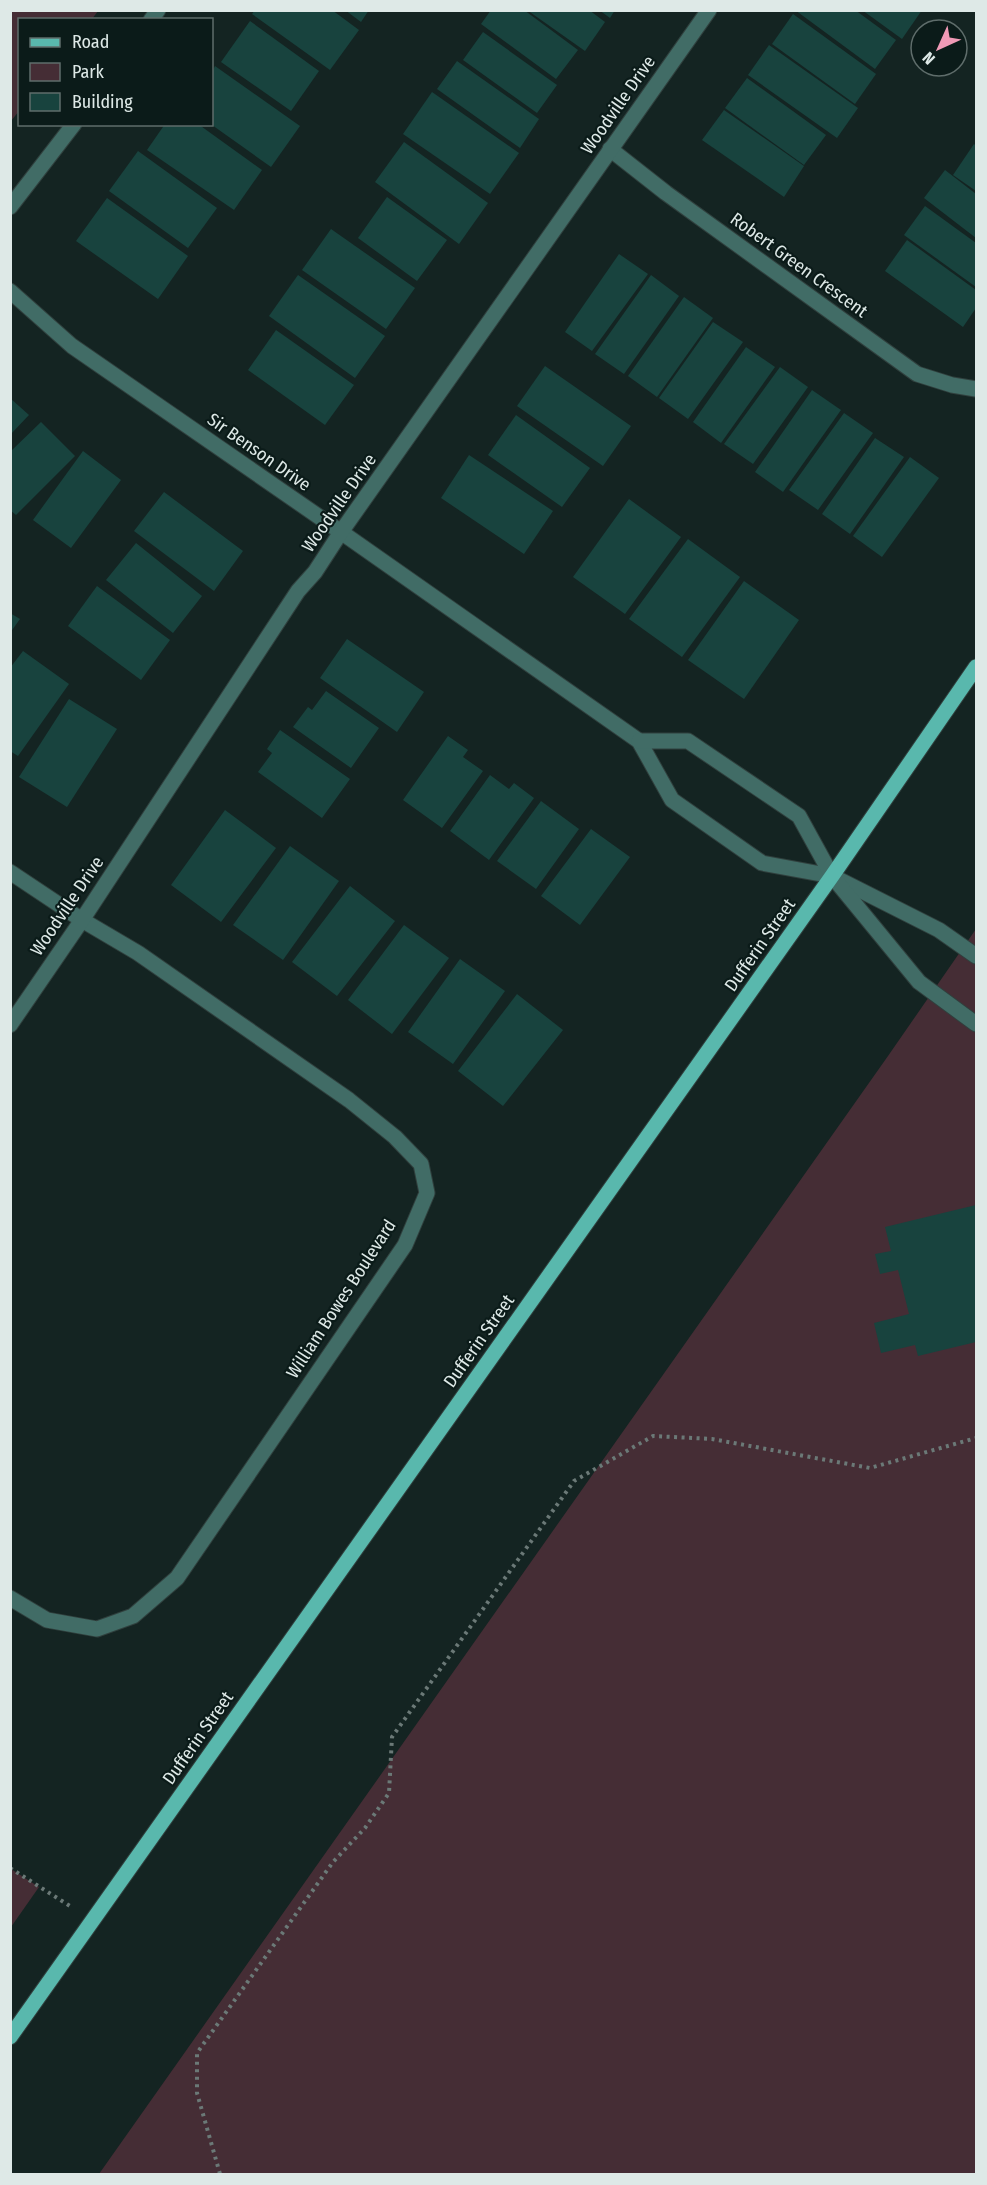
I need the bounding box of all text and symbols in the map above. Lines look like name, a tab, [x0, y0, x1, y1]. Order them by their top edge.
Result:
legend	[18, 18, 213, 126]
north arrow	[909, 18, 969, 78]
text: Road	[72, 31, 109, 53]
text: N	[919, 48, 939, 68]
street label: Woodville Drive	[576, 51, 660, 158]
text: Park	[72, 61, 105, 83]
text: Building	[72, 91, 133, 113]
street label: Robert Green Crescent	[726, 208, 872, 322]
street label: Sir Benson Drive	[203, 408, 315, 496]
street label: Woodville Drive	[297, 449, 381, 556]
street label: Woodville Drive	[26, 852, 108, 960]
street label: Dufferin Street	[720, 894, 800, 996]
street label: William Bowes Boulevard	[281, 1215, 401, 1383]
street label: Dufferin Street	[439, 1290, 519, 1392]
street label: Dufferin Street	[158, 1687, 238, 1789]

